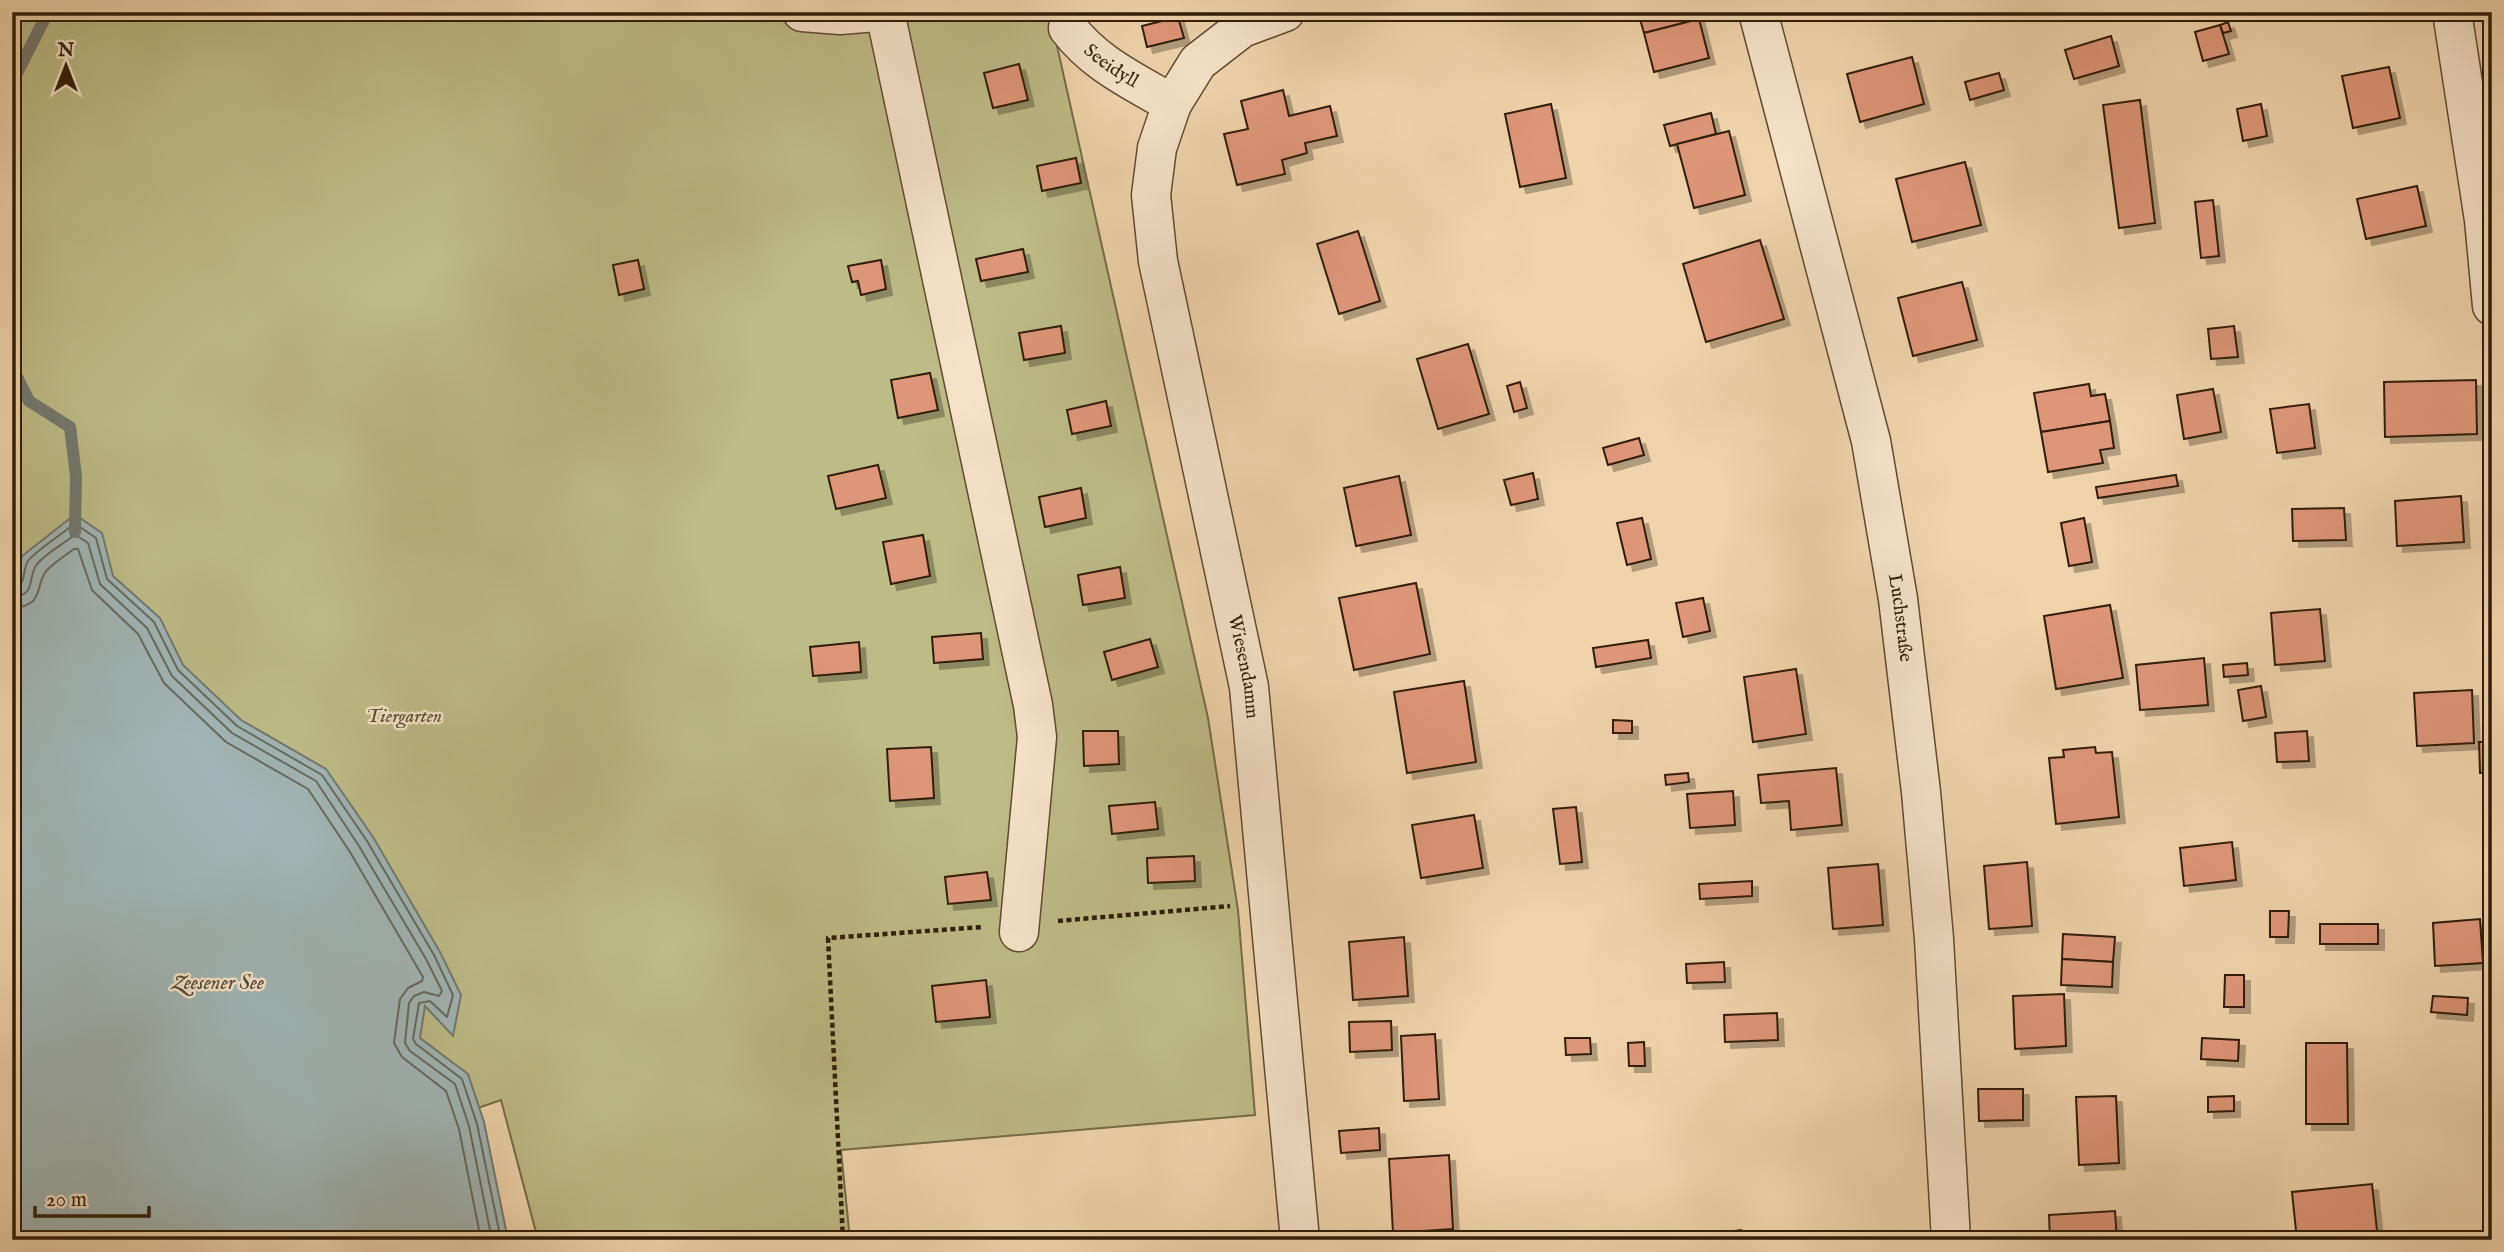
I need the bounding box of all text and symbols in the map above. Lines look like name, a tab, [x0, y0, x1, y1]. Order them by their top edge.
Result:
north arrow	[32, 32, 102, 102]
text: N	[57, 39, 75, 63]
street label: Seeidyll	[1078, 39, 1143, 94]
street label: Luchstraße	[1882, 572, 1917, 664]
street label: Wiesendamm	[1222, 613, 1264, 720]
park label: Tiergarten	[366, 705, 442, 729]
water label: Zeesener See	[170, 970, 264, 997]
scale bar	[35, 1175, 149, 1219]
text: 20 m	[46, 1187, 87, 1214]

